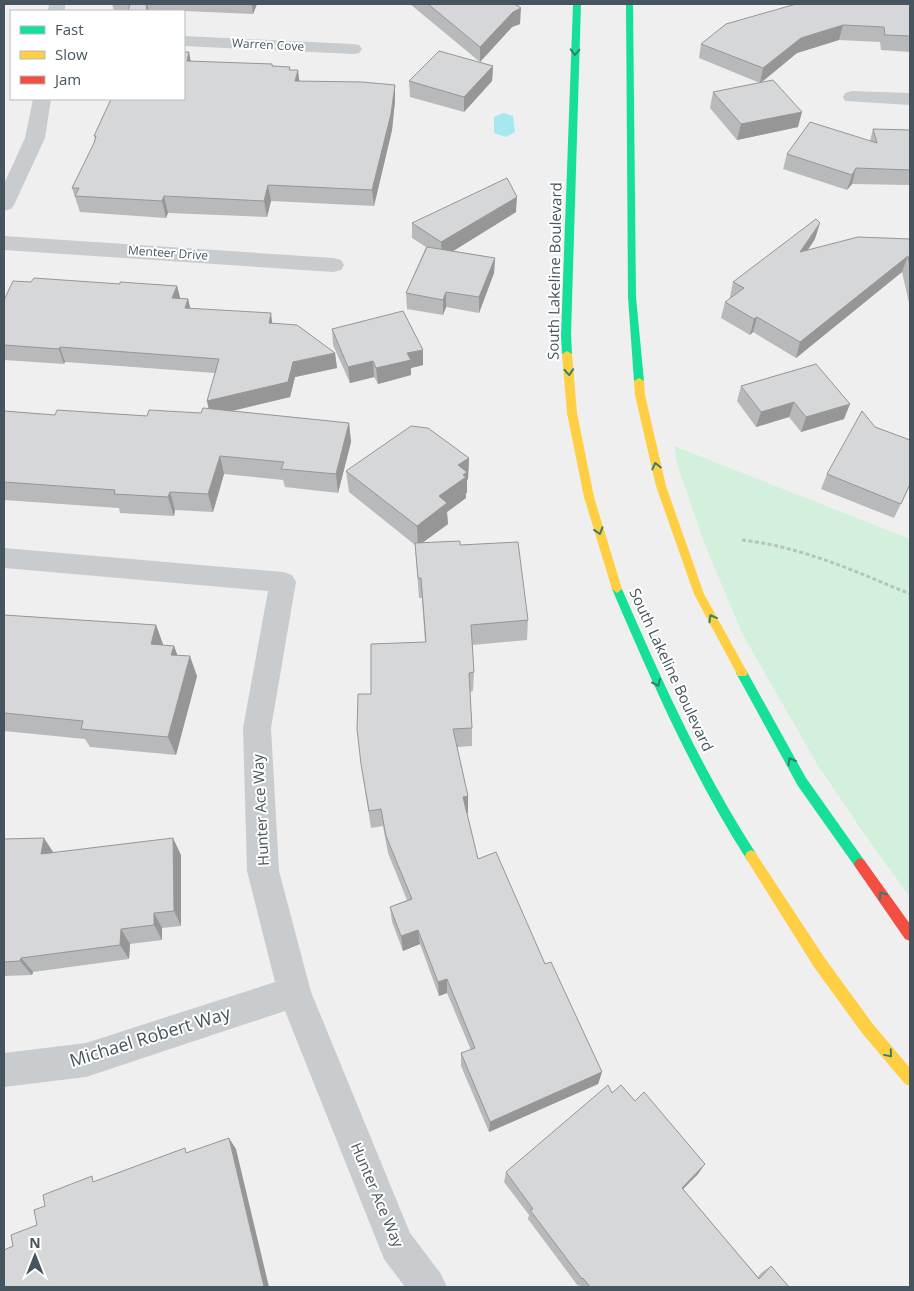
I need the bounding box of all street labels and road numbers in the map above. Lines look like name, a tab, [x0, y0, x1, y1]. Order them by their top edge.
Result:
street label: Warren Cove	[231, 34, 305, 55]
street label: South Lakeline Boulevard	[542, 182, 566, 360]
street label: Menteer Drive	[128, 241, 209, 264]
street label: South Lakeline Boulevard	[625, 585, 719, 754]
street label: Hunter Ace Way	[247, 753, 273, 866]
street label: Michael Robert Way	[66, 1000, 234, 1072]
street label: Hunter Ace Way	[347, 1139, 409, 1250]

